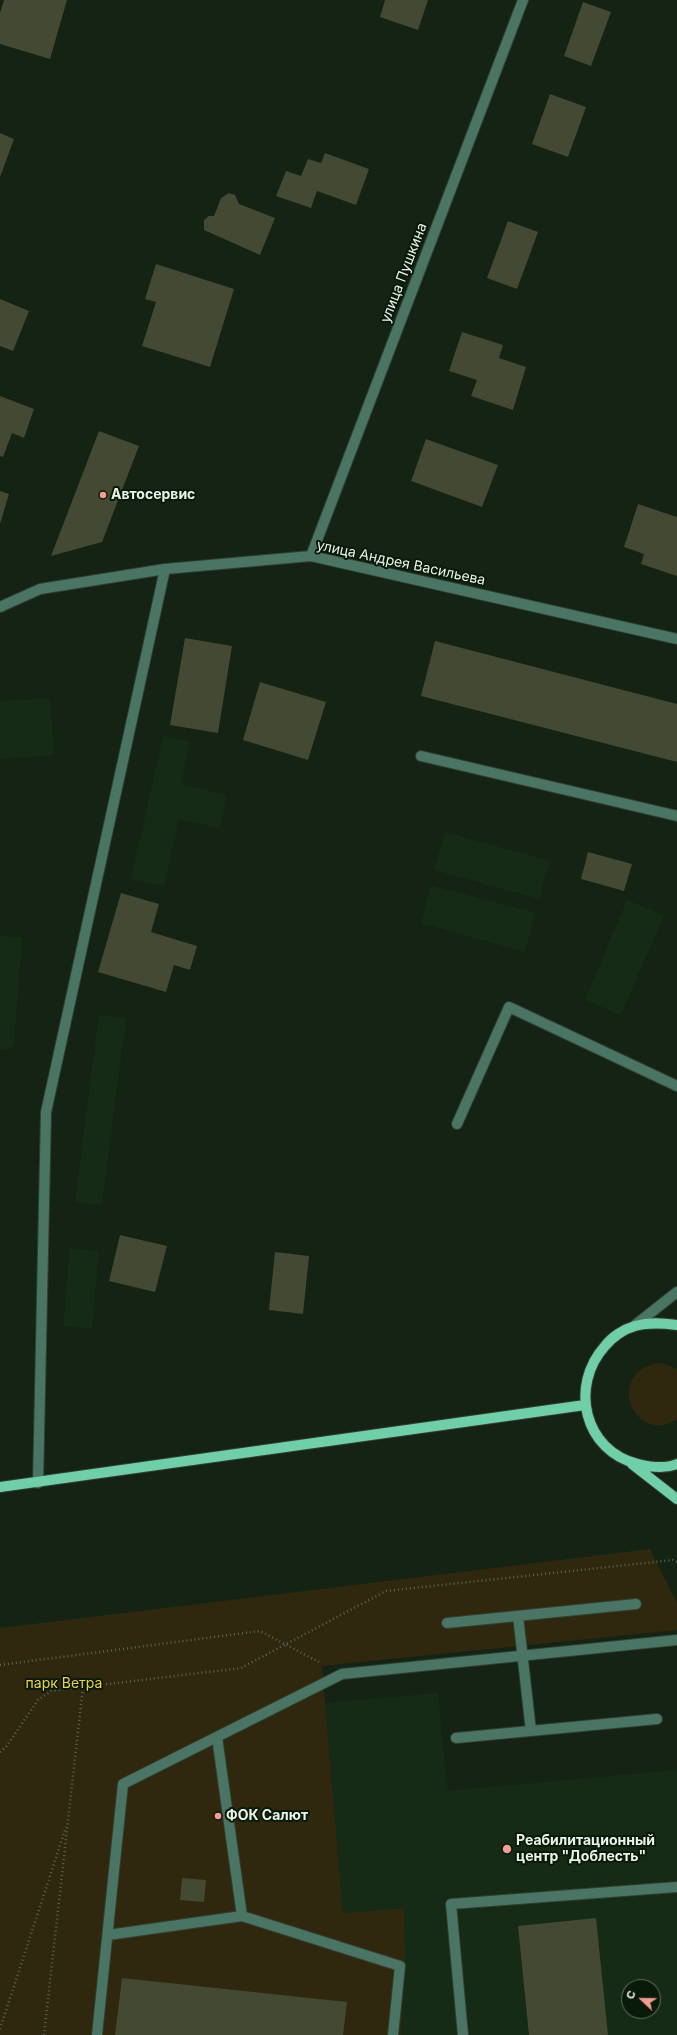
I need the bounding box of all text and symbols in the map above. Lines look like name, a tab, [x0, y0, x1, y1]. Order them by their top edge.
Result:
street label: улица Пушкина	[377, 221, 431, 325]
place label: Автосервис	[111, 487, 195, 503]
marker: Автосервис	[98, 490, 108, 500]
street label: улица Андрея Васильева	[315, 537, 487, 589]
park label: парк Ветра	[26, 1676, 102, 1692]
place label: ФОК Салют	[226, 1808, 308, 1824]
marker: ФОК Салют	[213, 1811, 223, 1821]
place label: Реабилитационный центр "Доблесть"	[516, 1833, 655, 1866]
marker: Реабилитационный центр "Доблесть"	[501, 1843, 513, 1855]
north arrow	[621, 1979, 661, 2019]
text: С	[623, 1988, 639, 2001]

